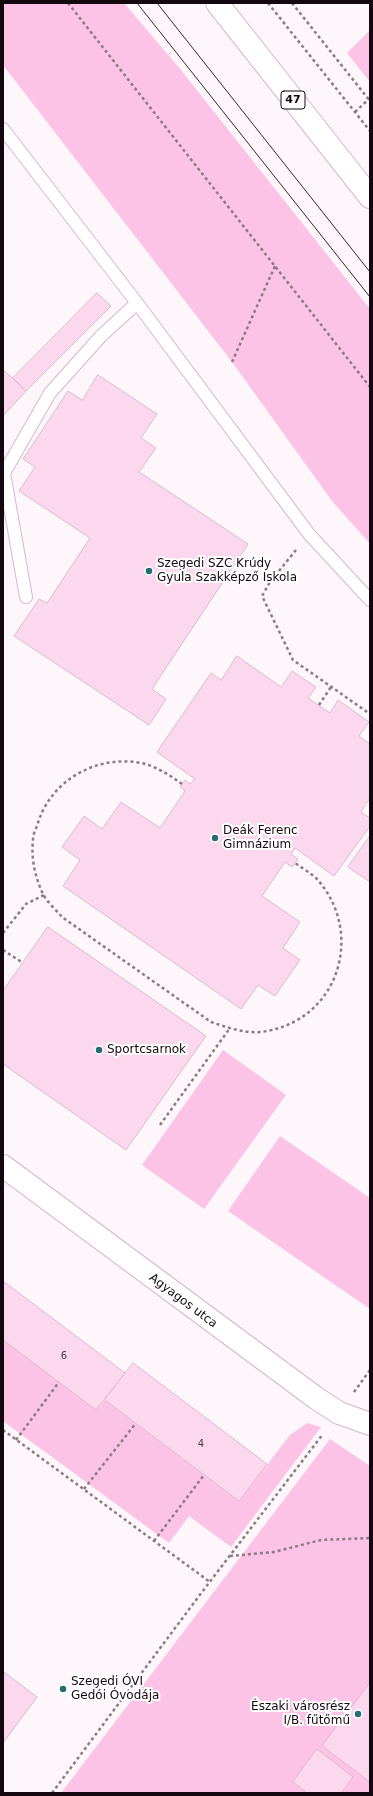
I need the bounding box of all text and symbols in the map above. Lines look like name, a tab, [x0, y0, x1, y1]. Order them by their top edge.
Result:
road number: 47	[281, 91, 305, 109]
place label: Szegedi SZC Krúdy Gyula Szakképző Iskola	[157, 557, 297, 585]
marker: Szegedi SZC Krúdy Gyula Szakképző Iskola	[144, 566, 154, 576]
place label: Deák Ferenc Gimnázium	[223, 824, 298, 852]
marker: Deák Ferenc Gimnázium	[210, 833, 220, 843]
place label: Sportcsarnok	[107, 1043, 186, 1057]
marker: Sportcsarnok	[94, 1045, 104, 1055]
street label: Agyagos utca	[146, 1271, 220, 1331]
house number: 6	[61, 1350, 67, 1362]
house number: 4	[198, 1438, 204, 1450]
place label: Szegedi ÓVI Gedói Óvodája	[71, 1675, 159, 1703]
marker: Szegedi ÓVI Gedói Óvodája	[58, 1684, 68, 1694]
place label: Északi városrész I/B. fűtőmű	[251, 1700, 350, 1728]
marker: Északi városrész I/B. fűtőmű	[353, 1709, 363, 1719]

